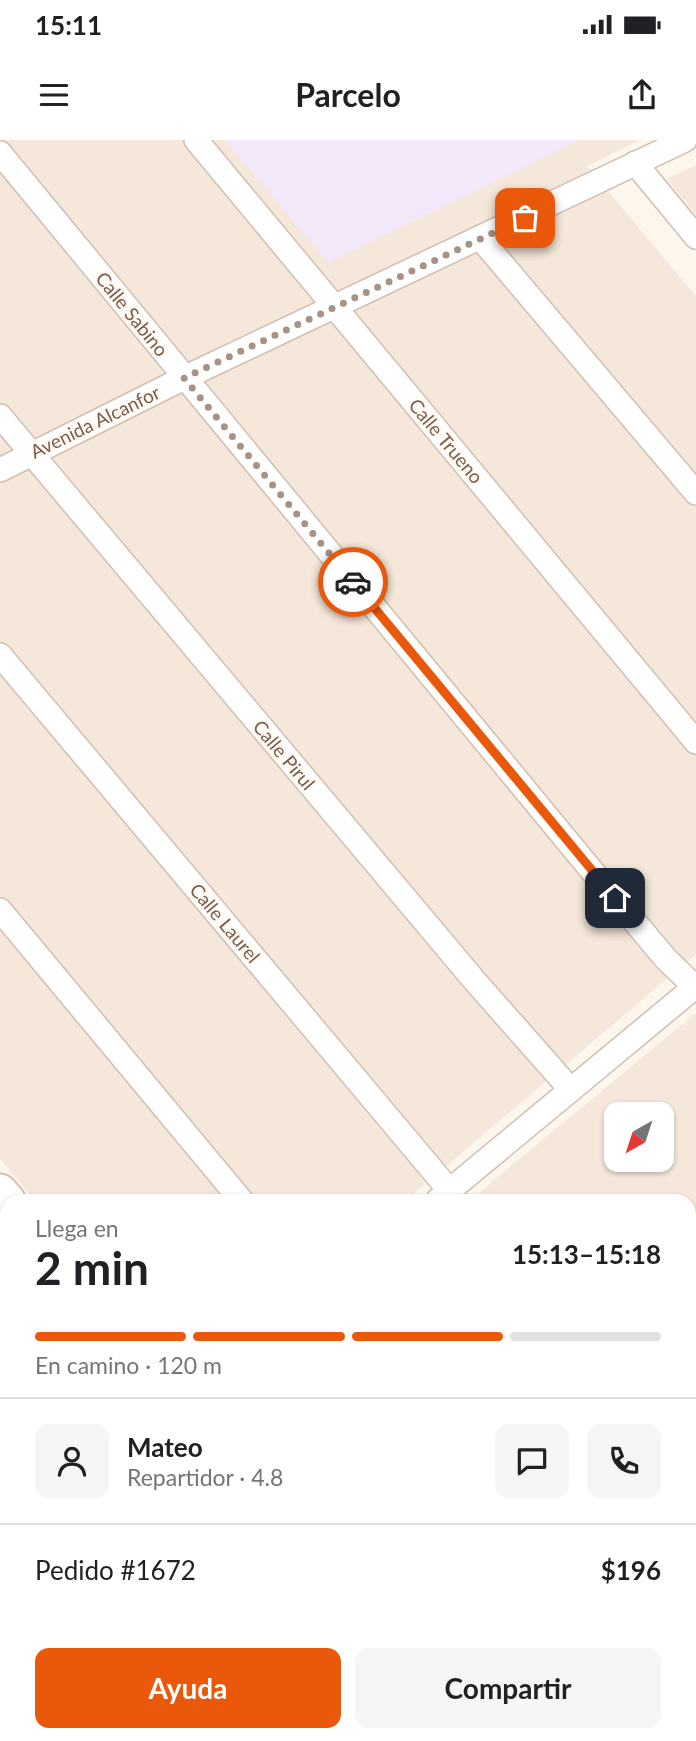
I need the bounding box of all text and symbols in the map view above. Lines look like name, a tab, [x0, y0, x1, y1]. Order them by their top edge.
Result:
text: 15:11	[35, 9, 102, 41]
text: Parcelo	[295, 75, 401, 114]
icon: menu	[35, 76, 73, 114]
icon: share	[623, 76, 661, 114]
pin	[495, 188, 555, 248]
icon: bag	[506, 199, 544, 237]
street label: Calle Sabino	[91, 267, 173, 361]
street label: Avenida Alcanfor	[26, 380, 163, 463]
street label: Calle Trueno	[404, 394, 488, 488]
courier	[318, 547, 388, 617]
icon: car	[334, 563, 372, 601]
street label: Calle Pirul	[249, 715, 320, 794]
pin	[585, 868, 645, 928]
street label: Calle Laurel	[185, 878, 265, 967]
icon: home	[596, 879, 634, 917]
north arrow	[604, 1102, 674, 1172]
map controls	[604, 1102, 674, 1172]
text: Llega en	[35, 1214, 119, 1242]
text: 15:13–15:18	[512, 1238, 661, 1270]
text: 2 min	[35, 1240, 149, 1295]
text: En camino · 120 m	[35, 1351, 222, 1379]
button: person	[35, 1424, 109, 1498]
button: chat	[495, 1424, 569, 1498]
button: phone	[587, 1424, 661, 1498]
text: Mateo	[127, 1431, 203, 1463]
text: Repartidor · 4.8	[127, 1463, 283, 1491]
text: Pedido #1672	[35, 1554, 196, 1586]
text: $196	[601, 1554, 661, 1586]
button: Ayuda	[35, 1648, 341, 1728]
button: Compartir	[355, 1648, 661, 1728]

